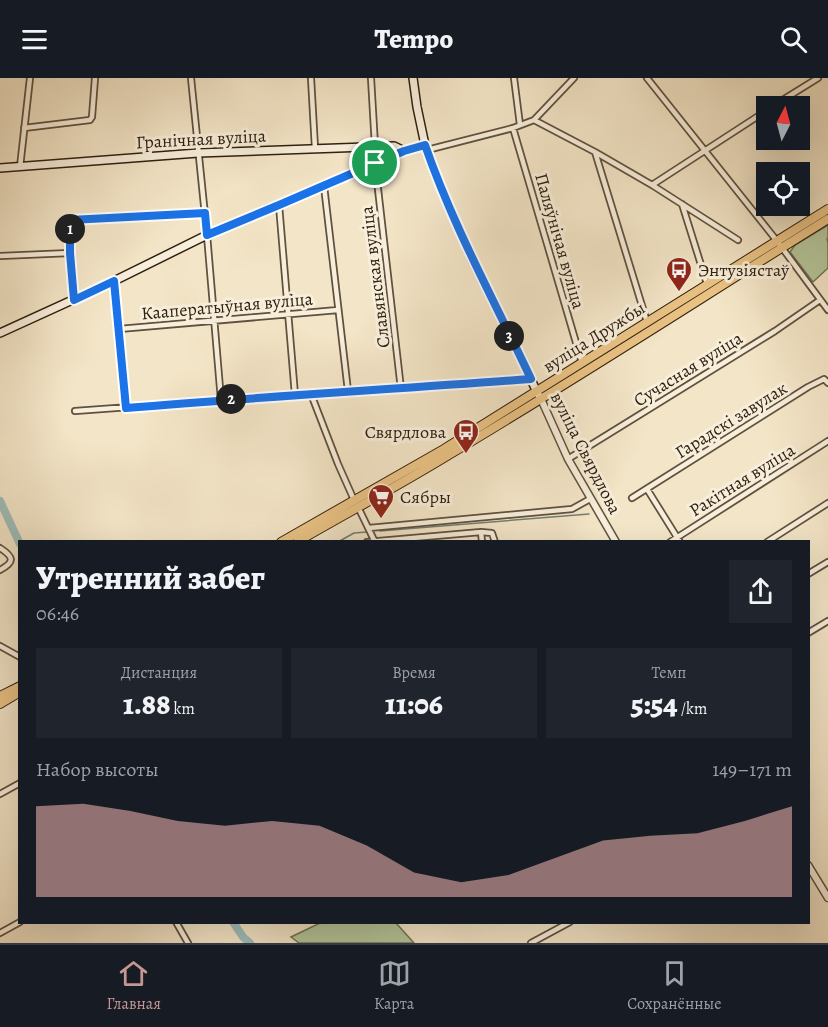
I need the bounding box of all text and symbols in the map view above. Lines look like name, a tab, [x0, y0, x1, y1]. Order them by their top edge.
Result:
text: Tempo	[375, 21, 453, 57]
icon: menu	[18, 23, 51, 56]
icon: search	[777, 23, 810, 56]
north arrow	[756, 96, 810, 150]
map controls	[756, 96, 810, 216]
street label: Гранічная вуліца	[135, 124, 267, 154]
pin	[349, 137, 400, 188]
icon: arrive	[358, 146, 391, 179]
button: locate	[756, 162, 810, 216]
street label: Паляўнічая вуліца	[529, 170, 591, 312]
street label: Славянская вуліца	[354, 204, 396, 349]
pin: 1	[55, 214, 85, 244]
text: 1	[67, 218, 73, 240]
bus stop icon: Энтузіястаў	[664, 255, 694, 293]
place label: Энтузіястаў	[698, 258, 790, 282]
street label: Кааператыўная вуліца	[140, 286, 315, 325]
street label: вуліца Дружбы	[538, 296, 650, 378]
pin: 3	[494, 321, 524, 351]
text: 3	[506, 325, 512, 347]
street label: Сучасная вуліца	[629, 326, 748, 412]
street label: Гарадскі завулак	[670, 376, 792, 464]
pin: 2	[216, 384, 246, 414]
text: 2	[227, 388, 235, 410]
street label: вуліца Свярдлова	[545, 388, 627, 519]
bus stop icon: Свярдлова	[451, 417, 481, 455]
place label: Свярдлова	[365, 420, 447, 444]
street label: Ракітная вуліца	[685, 438, 800, 522]
supermarket icon: Сябры	[366, 482, 396, 520]
place label: Сябры	[400, 485, 451, 509]
text: Утренний забег	[36, 555, 265, 600]
button: share	[729, 560, 792, 623]
text: 06:46	[36, 600, 79, 627]
text: Дистанция	[121, 662, 197, 684]
text: Время	[392, 662, 436, 684]
text: Темп	[652, 662, 686, 684]
text: 1.88	[123, 684, 170, 724]
text: 11:06	[385, 684, 443, 724]
text: 5:54	[631, 684, 678, 724]
text: km	[170, 698, 195, 720]
text: /km	[678, 698, 707, 720]
text: Набор высоты	[36, 756, 159, 783]
text: 149–171 m	[712, 756, 792, 783]
tab: Главная	[106, 957, 161, 1015]
tab: Карта	[374, 957, 414, 1015]
tab: Сохранённые	[627, 957, 722, 1015]

